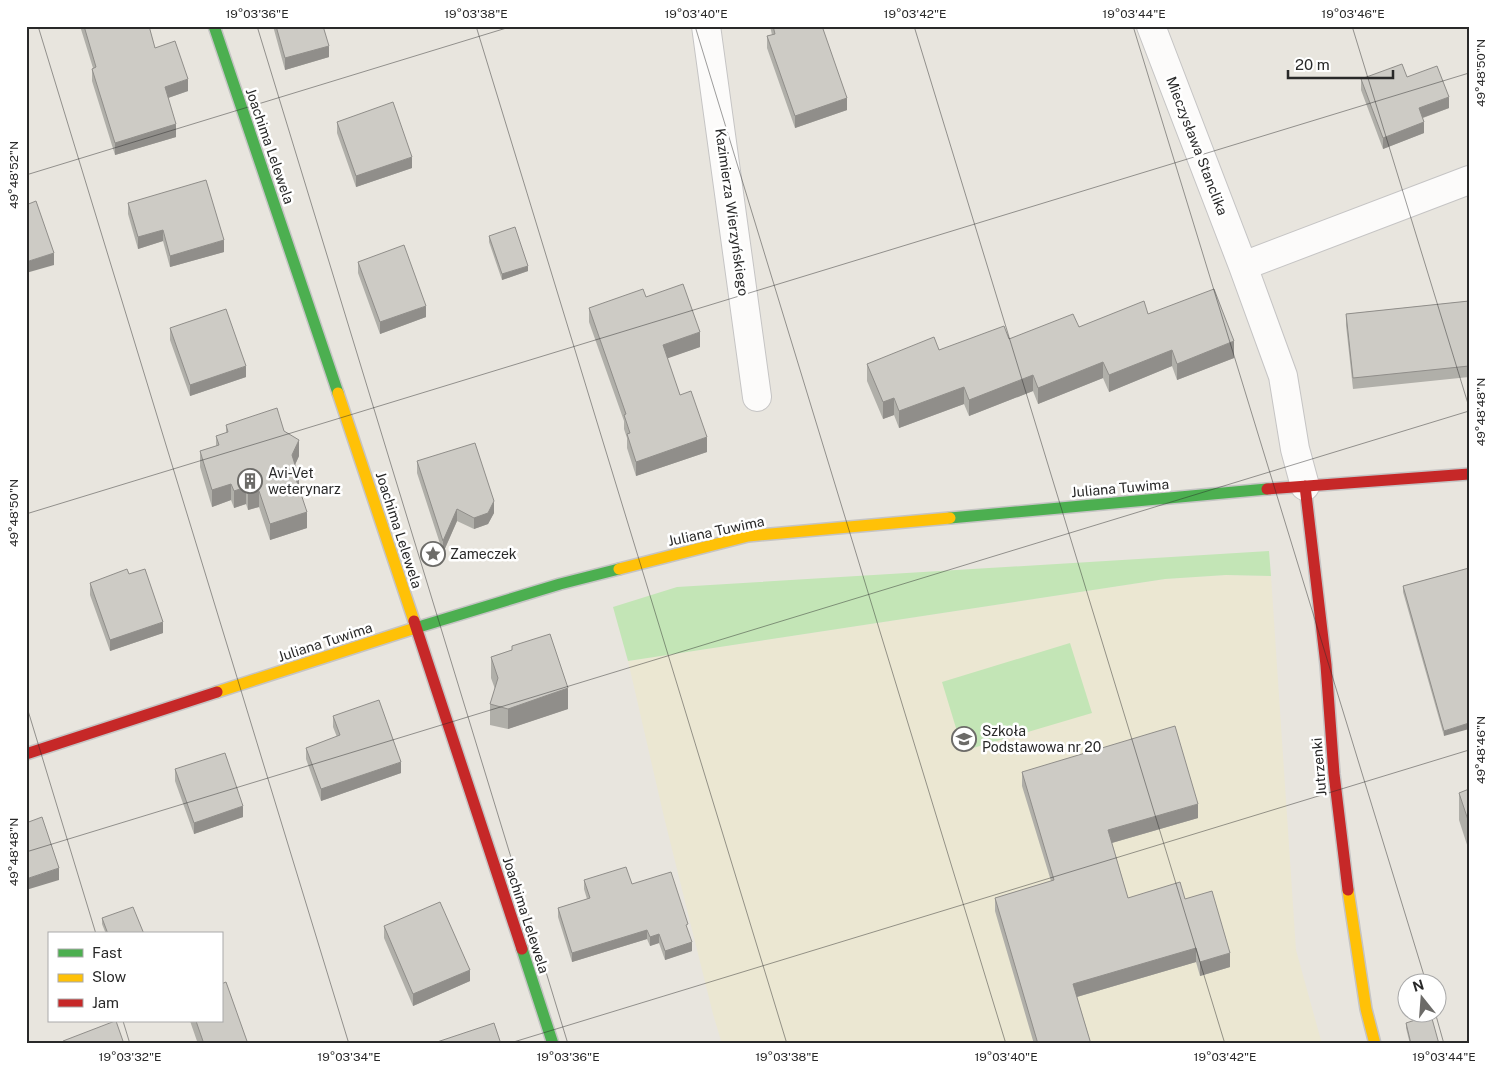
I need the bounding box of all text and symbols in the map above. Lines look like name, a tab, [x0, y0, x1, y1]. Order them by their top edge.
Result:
text: 19°03'36"E	[225, 7, 289, 21]
text: 19°03'38"E	[444, 7, 508, 21]
text: 19°03'40"E	[664, 7, 728, 21]
text: 19°03'42"E	[884, 7, 946, 21]
text: 19°03'44"E	[1102, 7, 1166, 21]
text: 19°03'46"E	[1321, 7, 1385, 21]
text: 49°48'50"N	[1474, 39, 1488, 107]
scale bar	[1288, 48, 1392, 80]
text: 20 m	[1295, 56, 1330, 73]
street label: Mieczysława Stanclika	[1163, 74, 1231, 218]
street label: Joachima Lelewela	[243, 86, 297, 206]
street label: Kazimierza Wierzyńskiego	[712, 127, 752, 297]
text: 49°48'52"N	[7, 141, 21, 209]
text: 49°48'48"N	[1474, 378, 1488, 446]
place label: Avi-Vet weterynarz	[268, 465, 341, 497]
building icon: Avi-Vet weterynarz	[237, 468, 263, 494]
street label: Joachima Lelewela	[373, 470, 425, 590]
street label: Juliana Tuwima	[1070, 476, 1170, 500]
text: 49°48'50"N	[7, 479, 21, 547]
street label: Juliana Tuwima	[666, 513, 766, 549]
place icon: Zameczek	[420, 541, 446, 567]
place label: Zameczek	[450, 546, 517, 562]
street label: Juliana Tuwima	[276, 619, 374, 665]
text: 49°48'46"N	[1474, 716, 1488, 784]
place label: Szkoła Podstawowa nr 20	[982, 723, 1101, 755]
school or university icon: Szkoła Podstawowa nr 20	[951, 726, 977, 752]
street label: Jutrzenki	[1308, 737, 1330, 797]
text: 49°48'48"N	[7, 818, 21, 886]
street label: Joachima Lelewela	[500, 855, 552, 975]
legend	[48, 932, 222, 1022]
text: Fast	[92, 944, 122, 961]
text: Slow	[92, 968, 127, 985]
north arrow	[1398, 972, 1448, 1022]
text: N	[1411, 976, 1426, 995]
text: Jam	[92, 994, 119, 1011]
text: 19°03'32"E	[99, 1050, 162, 1064]
text: 19°03'34"E	[317, 1050, 381, 1064]
text: 19°03'36"E	[536, 1050, 600, 1064]
text: 19°03'38"E	[755, 1050, 819, 1064]
text: 19°03'40"E	[974, 1050, 1038, 1064]
text: 19°03'42"E	[1194, 1050, 1256, 1064]
text: 19°03'44"E	[1412, 1050, 1476, 1064]

